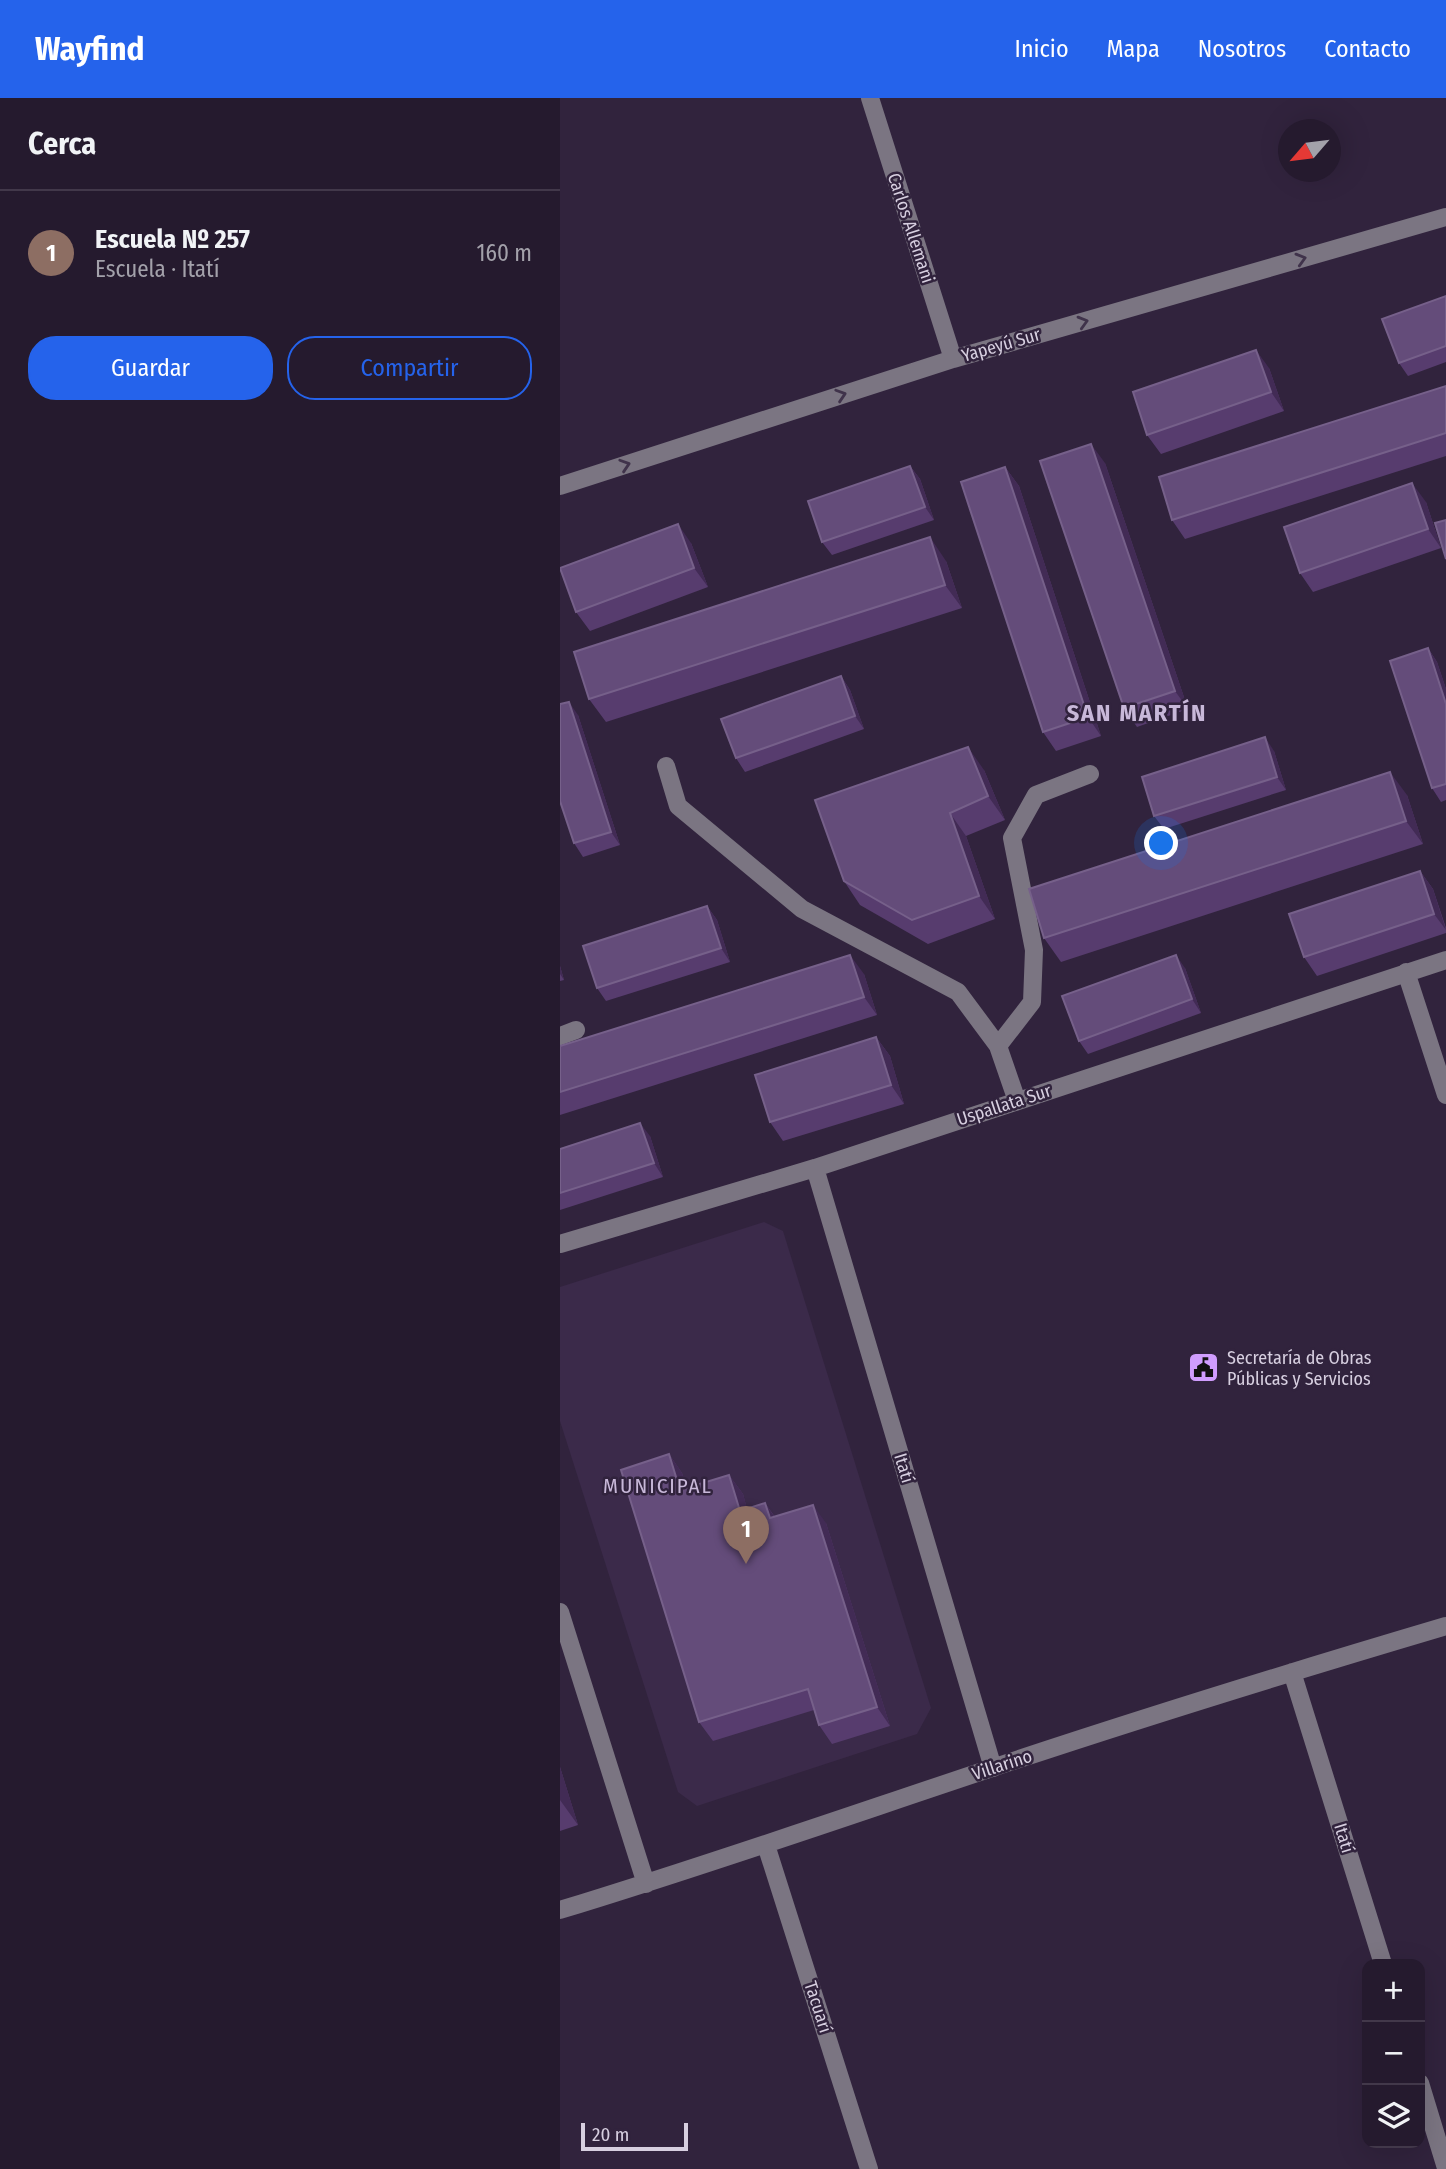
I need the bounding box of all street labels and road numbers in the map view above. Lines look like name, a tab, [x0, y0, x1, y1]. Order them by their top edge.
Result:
street label: Carlos Allemani	[883, 170, 939, 286]
street label: Yapeyú Sur	[959, 323, 1044, 367]
street label: Uspallata Sur	[954, 1079, 1055, 1131]
street label: Itatí	[889, 1451, 919, 1486]
street label: Villarino	[969, 1745, 1035, 1785]
street label: Itatí	[1329, 1821, 1359, 1856]
street label: Tacuarí	[799, 1978, 837, 2036]

